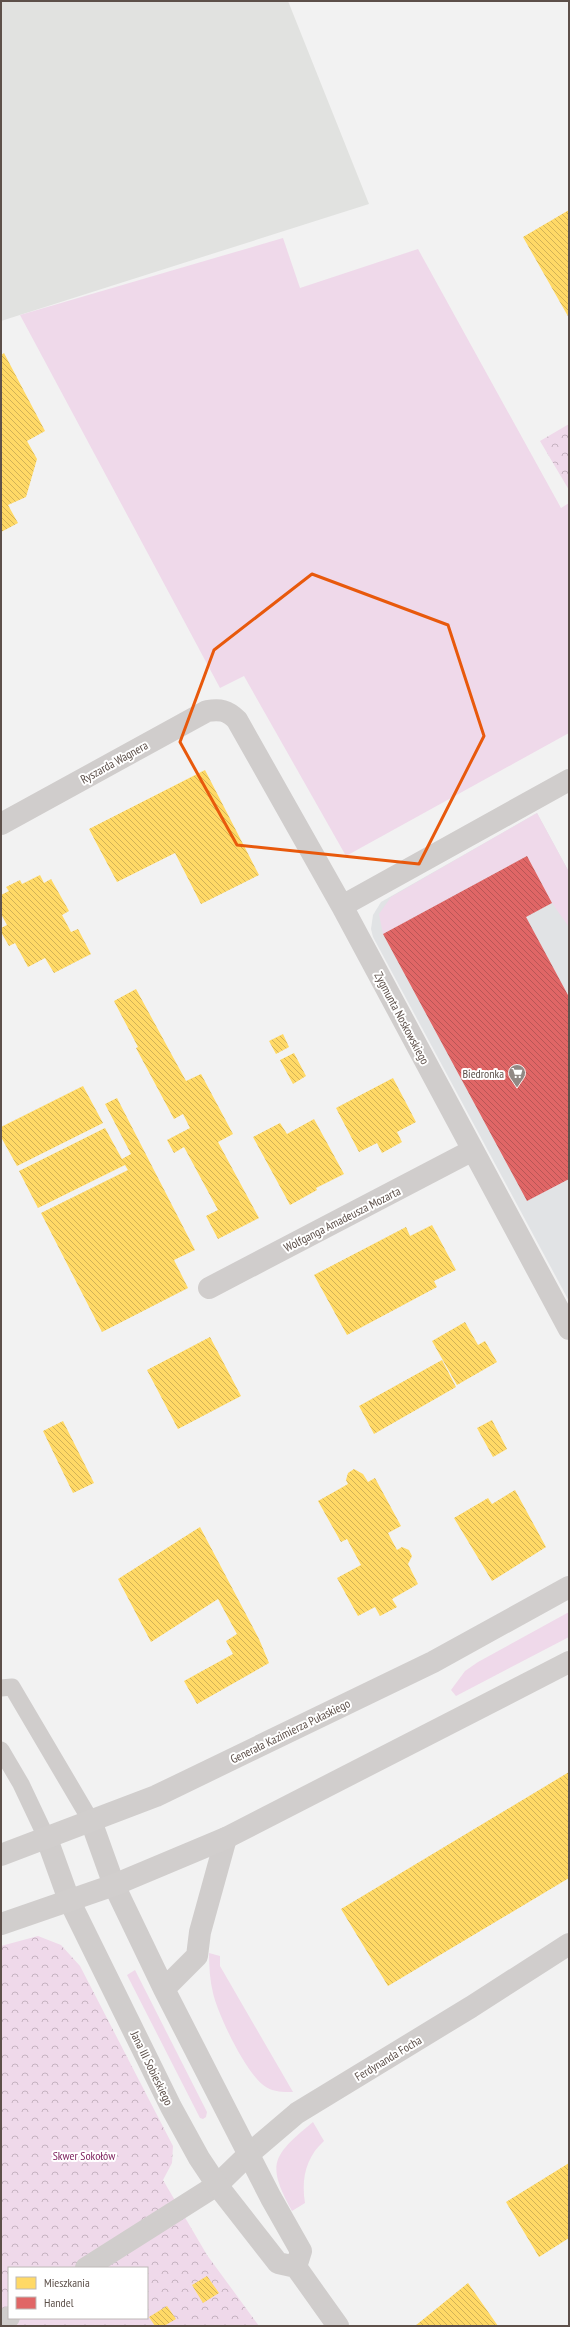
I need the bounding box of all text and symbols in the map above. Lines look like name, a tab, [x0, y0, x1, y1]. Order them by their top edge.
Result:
street label: Ryszarda Wagnera	[78, 737, 150, 787]
street label: Zygmunta Noskowskiego	[371, 969, 433, 1067]
supermarket icon: Biedronka	[507, 1063, 527, 1088]
place label: Biedronka	[462, 1066, 504, 1081]
street label: Wolfganga Amadeusza Mozarta	[281, 1183, 403, 1255]
street label: Generała Kazimierza Pułaskiego	[228, 1695, 352, 1767]
street label: Jana III Sobieskiego	[127, 2027, 176, 2108]
street label: Ferdynanda Focha	[352, 2032, 424, 2084]
park label: Skwer Sokołów	[53, 2148, 116, 2163]
legend	[8, 2267, 148, 2319]
text: Mieszkania	[44, 2275, 90, 2290]
text: Handel	[44, 2295, 74, 2310]

